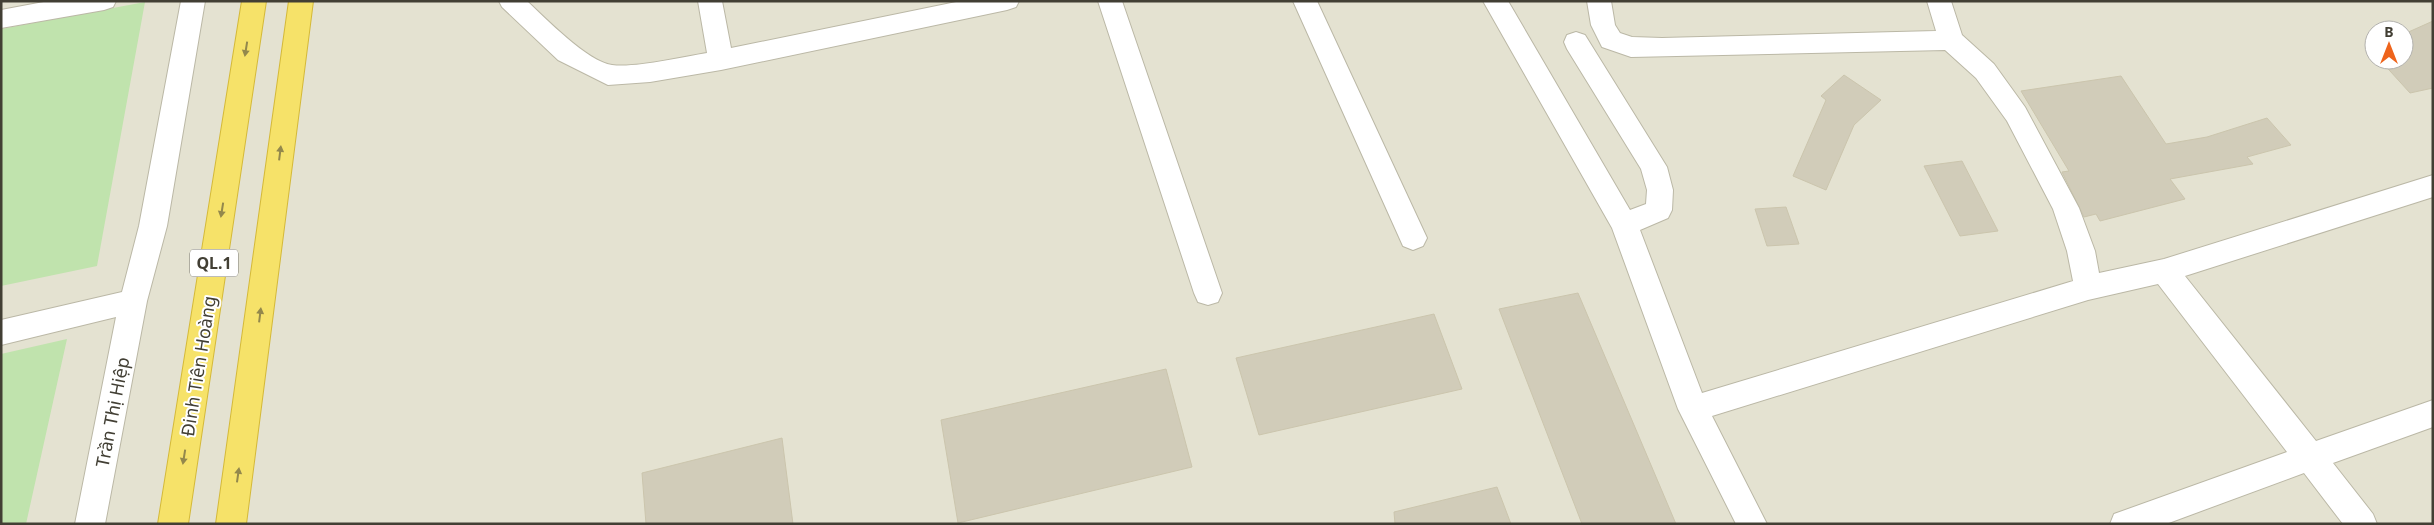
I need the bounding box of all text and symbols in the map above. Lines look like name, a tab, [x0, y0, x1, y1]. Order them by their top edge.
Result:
north arrow	[2364, 20, 2414, 70]
text: B	[2384, 22, 2394, 41]
one-way arrow	[242, 42, 250, 58]
one-way arrow	[276, 145, 284, 161]
one-way arrow	[217, 202, 225, 218]
road number: QL.1	[190, 250, 238, 276]
street label: Đinh Tiên Hoàng	[175, 294, 221, 438]
one-way arrow	[256, 306, 264, 322]
street label: Trần Thị Hiệp	[90, 355, 134, 469]
one-way arrow	[179, 449, 187, 465]
one-way arrow	[234, 467, 242, 483]

